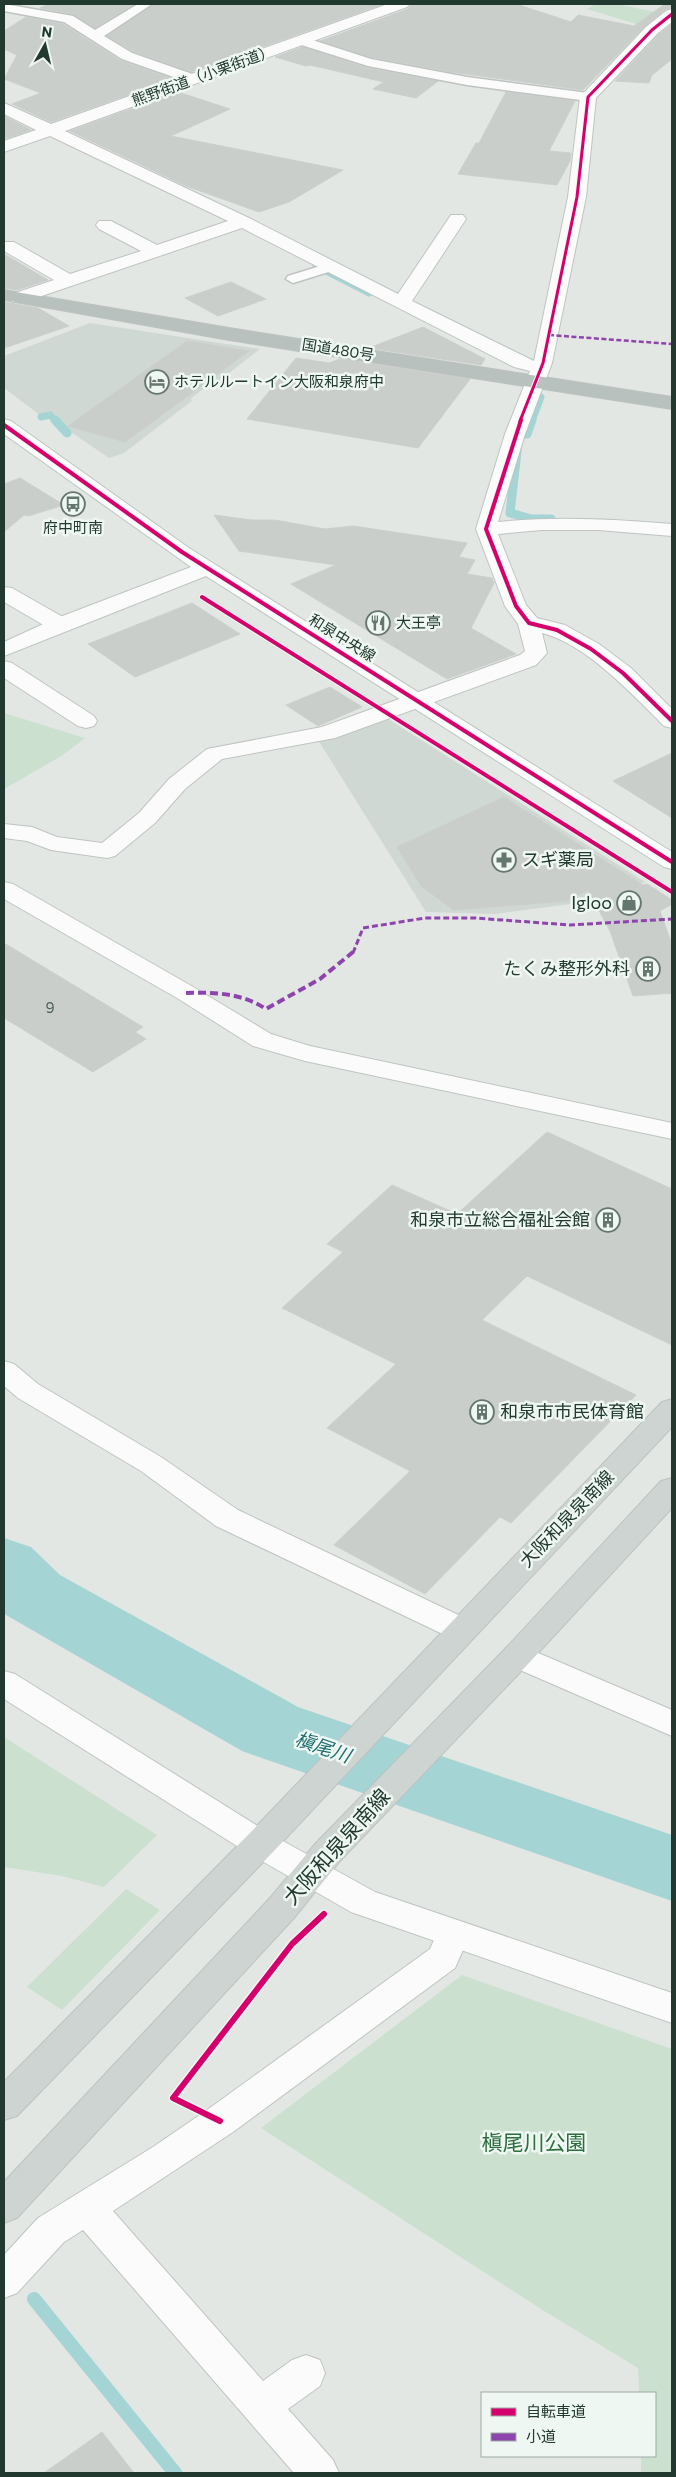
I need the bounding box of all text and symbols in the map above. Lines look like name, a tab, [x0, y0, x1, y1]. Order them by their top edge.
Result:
north arrow	[20, 20, 70, 70]
text: N	[40, 22, 53, 41]
street label: 熊野街道（小栗街道）	[129, 41, 276, 109]
street label: 国道480号	[301, 334, 376, 364]
hotel icon: ホテルルートイン大阪和泉府中	[144, 369, 170, 395]
place label: ホテルルートイン大阪和泉府中	[174, 372, 384, 390]
bus stop icon: 府中町南	[60, 491, 86, 517]
place label: 府中町南	[43, 518, 103, 536]
street label: 和泉中央線	[306, 610, 379, 665]
restaurant icon: 大王亭	[365, 610, 391, 636]
place label: 大王亭	[396, 613, 441, 631]
pharmacy icon: スギ薬局	[491, 847, 517, 873]
place label: スギ薬局	[522, 848, 594, 870]
shop icon: Igloo	[616, 890, 642, 916]
place label: Igloo	[571, 891, 612, 913]
building icon: たくみ整形外科	[635, 956, 661, 982]
place label: たくみ整形外科	[503, 957, 630, 979]
house number: 9	[45, 998, 55, 1016]
building icon: 和泉市立総合福祉会館	[595, 1207, 621, 1233]
place label: 和泉市立総合福祉会館	[410, 1208, 590, 1230]
building icon: 和泉市市民体育館	[469, 1399, 495, 1425]
place label: 和泉市市民体育館	[500, 1400, 644, 1422]
street label: 大阪和泉泉南線	[515, 1465, 618, 1571]
water label: 槇尾川	[292, 1726, 356, 1767]
street label: 大阪和泉泉南線	[277, 1783, 394, 1909]
park label: 槇尾川公園	[482, 2129, 587, 2154]
legend	[481, 2392, 656, 2457]
text: 自転車道	[526, 2402, 586, 2420]
text: 小道	[526, 2427, 556, 2445]

